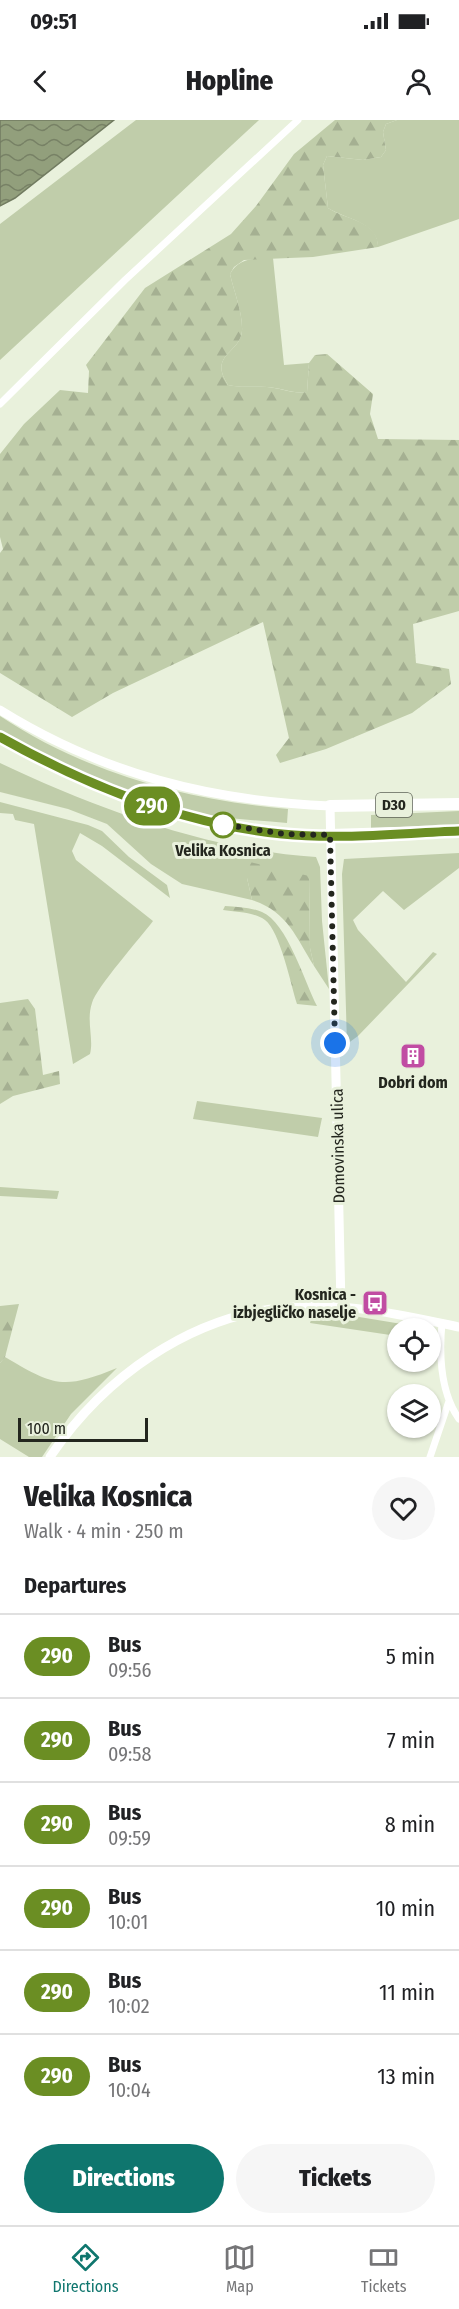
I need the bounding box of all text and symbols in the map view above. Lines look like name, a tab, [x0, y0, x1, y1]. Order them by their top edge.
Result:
text: 09:51	[30, 8, 77, 35]
icon: back	[24, 65, 57, 98]
text: Hopline	[186, 65, 273, 97]
icon: person	[402, 65, 435, 98]
line badge: 290	[118, 786, 186, 826]
text: 290	[136, 793, 168, 819]
road number: D30	[376, 793, 412, 817]
marker: Velika Kosnica	[210, 812, 236, 838]
place label: Velika Kosnica	[174, 841, 271, 860]
your location	[320, 1028, 350, 1058]
building icon: Dobri dom	[398, 1041, 428, 1071]
place label: Dobri dom	[378, 1073, 448, 1092]
street label: Domovinska ulica	[327, 1088, 349, 1204]
place label: Kosnica - izbjegličko naselje	[233, 1285, 356, 1322]
bus stop icon: Kosnica - izbjegličko naselje	[360, 1288, 390, 1318]
map controls	[387, 1318, 441, 1438]
button: locate	[387, 1318, 441, 1372]
button: layers	[387, 1384, 441, 1438]
scale bar	[18, 1415, 148, 1442]
text: 100 m	[27, 1419, 66, 1438]
button: heart	[372, 1477, 435, 1540]
text: Velika Kosnica	[24, 1480, 193, 1513]
text: Walk · 4 min · 250 m	[24, 1519, 184, 1543]
text: Departures	[24, 1572, 126, 1599]
text: Bus	[108, 1631, 141, 1658]
text: 290	[41, 1643, 73, 1669]
text: 5 min	[386, 1643, 435, 1670]
text: 09:56	[108, 1658, 151, 1682]
text: Bus	[108, 1715, 141, 1742]
text: 290	[41, 1727, 73, 1753]
text: 7 min	[387, 1727, 435, 1754]
text: 09:58	[108, 1742, 151, 1766]
text: Bus	[108, 1799, 141, 1826]
text: 290	[41, 1811, 73, 1837]
text: 8 min	[385, 1811, 435, 1838]
text: 09:59	[108, 1826, 151, 1850]
text: Bus	[108, 1883, 141, 1910]
text: 290	[41, 1895, 73, 1921]
text: 10 min	[376, 1895, 435, 1922]
text: 10:01	[108, 1910, 148, 1934]
text: Bus	[108, 1967, 141, 1994]
text: 290	[41, 1979, 73, 2005]
text: 11 min	[379, 1979, 435, 2006]
text: 10:02	[108, 1994, 149, 2018]
text: Bus	[108, 2051, 141, 2078]
text: 290	[41, 2063, 73, 2089]
text: 13 min	[377, 2063, 435, 2090]
text: 10:04	[108, 2078, 151, 2102]
button: Directions	[24, 2144, 224, 2213]
button: Tickets	[236, 2144, 435, 2213]
tab: Directions	[52, 2241, 119, 2296]
tab: Map	[223, 2241, 256, 2296]
tab: Tickets	[361, 2241, 407, 2296]

